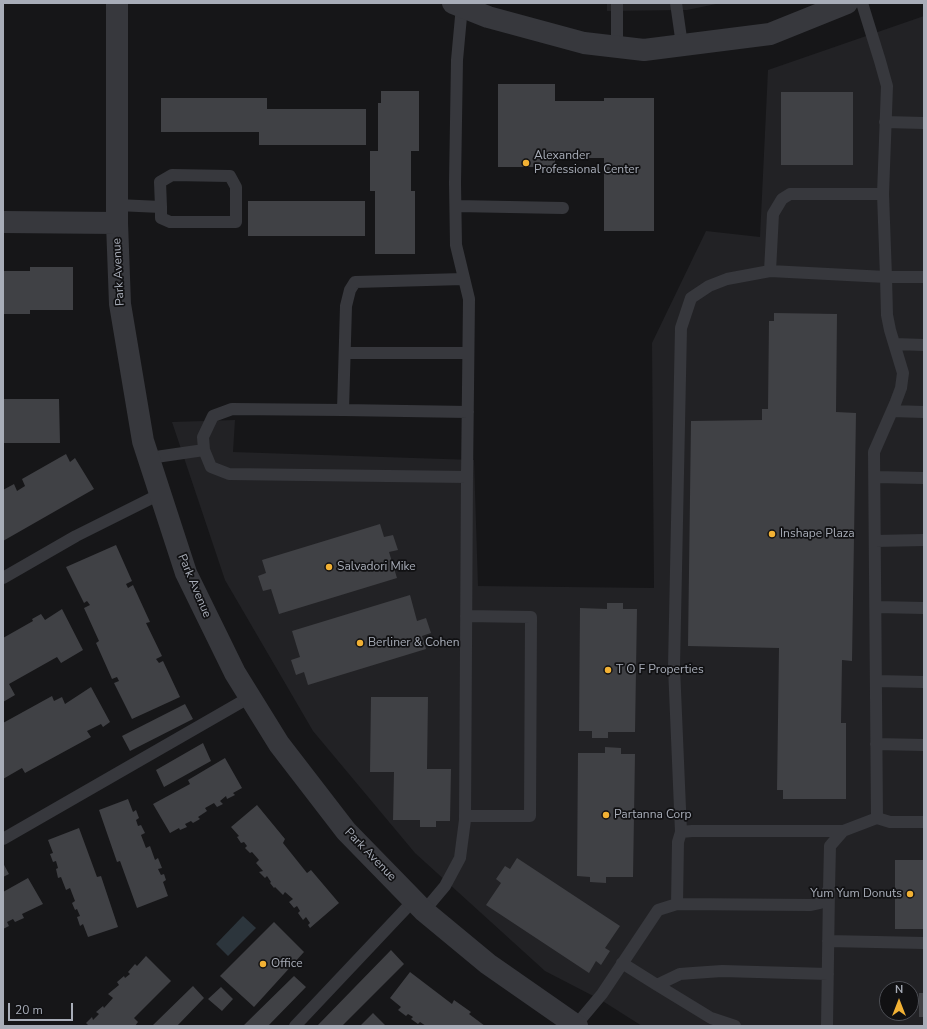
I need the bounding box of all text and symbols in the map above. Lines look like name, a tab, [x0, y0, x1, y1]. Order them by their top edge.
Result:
place label: Alexander Professional Center	[534, 149, 639, 177]
marker: Alexander Professional Center	[521, 158, 531, 168]
street label: Park Avenue	[110, 238, 128, 306]
place label: Inshape Plaza	[780, 527, 855, 541]
marker: Inshape Plaza	[767, 529, 777, 539]
street label: Park Avenue	[174, 552, 214, 620]
place label: Salvadori Mike	[337, 560, 416, 574]
marker: Salvadori Mike	[324, 562, 334, 572]
place label: Berliner & Cohen	[368, 636, 459, 650]
marker: Berliner & Cohen	[355, 638, 365, 648]
place label: T O F Properties	[616, 663, 704, 677]
marker: T O F Properties	[603, 665, 613, 675]
place label: Partanna Corp	[614, 808, 692, 822]
marker: Partanna Corp	[601, 810, 611, 820]
street label: Park Avenue	[341, 826, 399, 884]
place label: Yum Yum Donuts	[810, 887, 902, 901]
marker: Yum Yum Donuts	[905, 889, 915, 899]
place label: Office	[271, 957, 303, 971]
marker: Office	[258, 959, 268, 969]
north arrow	[879, 981, 919, 1021]
text: N	[895, 982, 903, 997]
scale bar	[10, 995, 75, 1021]
text: 20 m	[15, 1002, 43, 1018]

